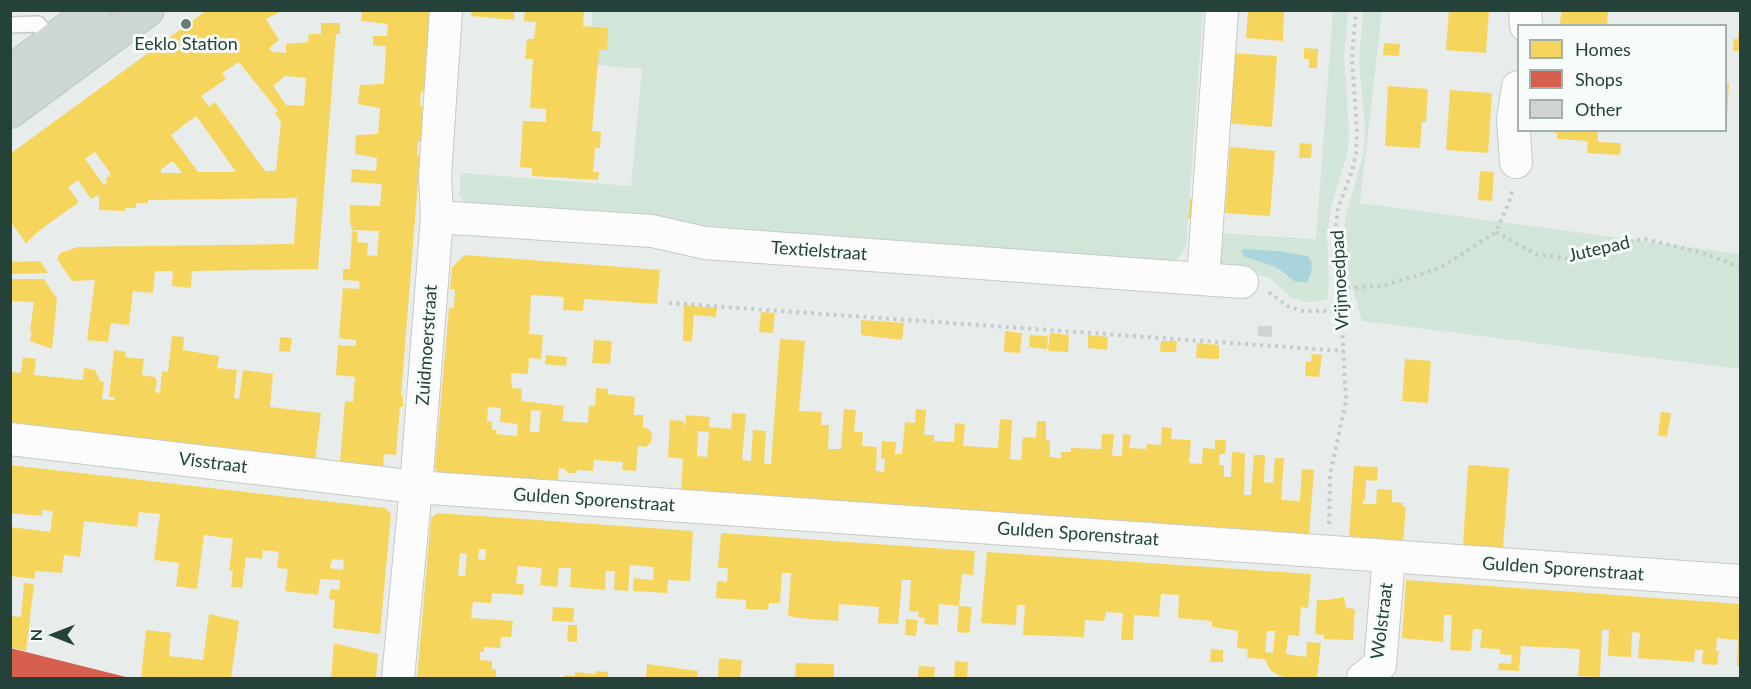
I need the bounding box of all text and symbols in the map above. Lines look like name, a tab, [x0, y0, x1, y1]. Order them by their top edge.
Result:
marker: Eeklo Station	[179, 17, 193, 31]
legend	[1517, 24, 1727, 132]
place label: Eeklo Station	[134, 33, 238, 55]
text: Homes	[1575, 38, 1631, 60]
text: Shops	[1575, 68, 1623, 90]
text: Other	[1575, 98, 1622, 120]
street label: Vrijmoedpad	[1327, 229, 1353, 331]
street label: Jutepad	[1566, 231, 1632, 267]
street label: Textielstraat	[770, 237, 868, 265]
street label: Zuidmoerstraat	[412, 284, 442, 406]
street label: Visstraat	[177, 448, 249, 478]
street label: Gulden Sporenstraat	[512, 484, 676, 516]
street label: Gulden Sporenstraat	[996, 518, 1160, 550]
street label: Gulden Sporenstraat	[1481, 553, 1645, 585]
street label: Wolstraat	[1367, 581, 1397, 661]
north arrow	[24, 605, 84, 665]
text: N	[26, 629, 45, 641]

